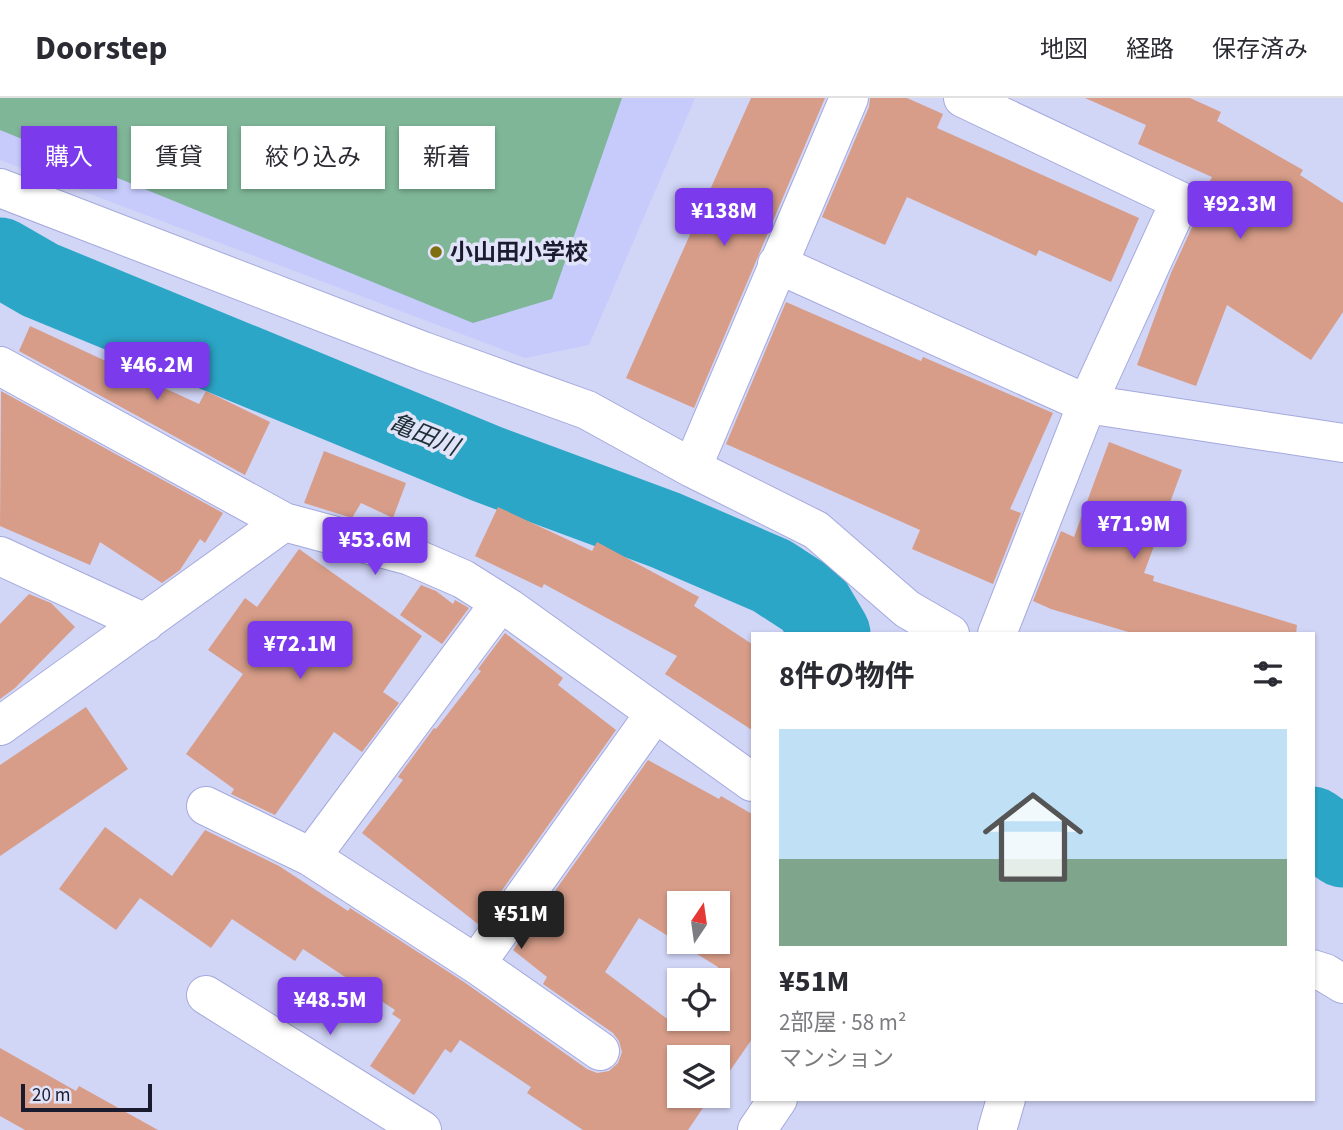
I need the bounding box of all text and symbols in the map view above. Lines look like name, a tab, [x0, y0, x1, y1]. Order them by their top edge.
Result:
text: Doorstep	[35, 25, 167, 72]
text: 地図	[1040, 32, 1088, 67]
text: 経路	[1126, 32, 1174, 67]
text: 保存済み	[1212, 32, 1308, 67]
chip: 購入	[21, 126, 117, 189]
chip: 賃貸	[131, 126, 227, 189]
chip: 絞り込み	[241, 126, 385, 189]
chip: 新着	[399, 126, 495, 189]
pin: ¥92.3M	[1183, 181, 1297, 241]
text: ¥92.3M	[1203, 187, 1277, 220]
pin: ¥138M	[675, 188, 773, 248]
text: ¥138M	[691, 194, 757, 227]
place label: 小山田小学校	[450, 236, 588, 269]
marker: 小山田小学校	[428, 244, 444, 260]
pin: ¥46.2M	[100, 342, 214, 402]
text: ¥46.2M	[120, 348, 194, 381]
water label: 亀田川	[384, 405, 467, 466]
pin: ¥71.9M	[1077, 502, 1191, 561]
text: ¥71.9M	[1097, 507, 1171, 540]
pin: ¥53.6M	[318, 518, 432, 577]
text: ¥53.6M	[338, 523, 412, 556]
pin: ¥72.1M	[243, 622, 357, 681]
text: ¥72.1M	[263, 627, 337, 660]
text: 8件の物件	[779, 655, 915, 698]
icon: filters	[1249, 655, 1287, 693]
icon: home	[970, 774, 1096, 900]
north arrow	[667, 891, 730, 954]
map controls	[667, 891, 730, 1108]
pin: ¥51M	[480, 892, 562, 951]
text: ¥51M	[494, 897, 548, 930]
text: ¥51M	[779, 960, 849, 1003]
button: locate	[667, 968, 730, 1031]
pin: ¥48.5M	[273, 978, 387, 1037]
text: ¥48.5M	[293, 983, 367, 1016]
text: 2部屋 · 58 m²	[779, 1006, 906, 1039]
text: マンション	[779, 1042, 894, 1075]
button: layers	[667, 1045, 730, 1108]
scale bar	[21, 1081, 152, 1113]
text: 20 m	[32, 1082, 70, 1109]

